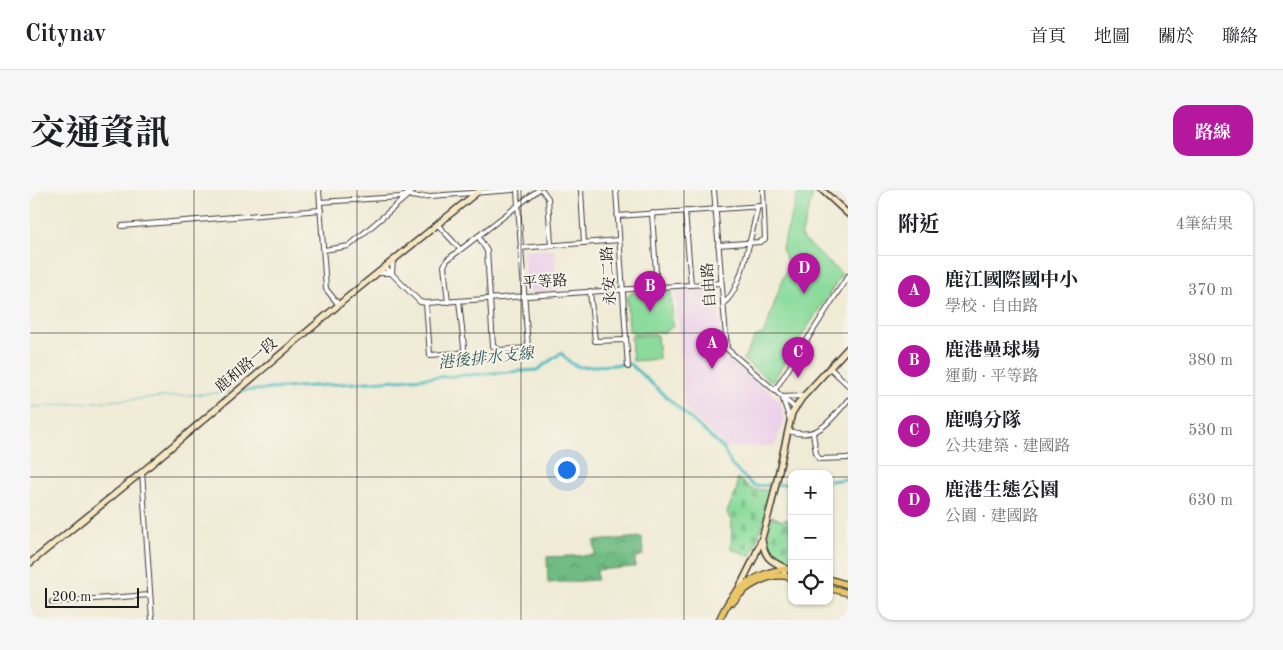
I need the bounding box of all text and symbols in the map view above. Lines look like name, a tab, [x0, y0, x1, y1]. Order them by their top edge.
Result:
text: Citynav	[25, 23, 106, 47]
text: 首頁	[1030, 28, 1066, 46]
text: 地圖	[1094, 28, 1130, 46]
text: 關於	[1158, 28, 1194, 46]
text: 聯絡	[1222, 28, 1258, 46]
button: 路線	[1173, 105, 1253, 156]
text: 交通資訊	[30, 117, 170, 152]
text: 附近	[898, 215, 940, 236]
text: 4筆結果	[1176, 217, 1233, 233]
street label: 永安二路	[598, 246, 620, 307]
pin: D	[788, 253, 820, 294]
street label: 自由路	[699, 262, 719, 308]
pin: B	[634, 271, 666, 312]
street label: 平等路	[522, 272, 568, 292]
text: 鹿江國際國中小	[945, 272, 1078, 291]
text: A	[908, 283, 920, 299]
text: 370 m	[1188, 283, 1233, 299]
text: 學校 · 自由路	[945, 299, 1038, 315]
pin: A	[696, 328, 728, 369]
street label: 鹿和路一段	[212, 335, 281, 396]
pin: C	[782, 337, 814, 378]
text: 鹿港壘球場	[945, 342, 1040, 361]
water label: 港後排水支線	[437, 344, 537, 372]
text: B	[908, 353, 920, 369]
text: 380 m	[1188, 353, 1233, 369]
text: 運動 · 平等路	[945, 369, 1038, 385]
text: 鹿鳴分隊	[945, 412, 1021, 431]
text: C	[909, 423, 919, 439]
text: 530 m	[1188, 423, 1233, 439]
text: 公共建築 · 建國路	[945, 439, 1070, 455]
your location	[554, 457, 580, 483]
map controls	[788, 470, 833, 605]
button: +	[788, 470, 833, 515]
text: 鹿港生態公園	[945, 482, 1059, 501]
text: D	[908, 493, 920, 509]
text: 630 m	[1188, 493, 1233, 509]
text: 公園 · 建國路	[945, 509, 1038, 525]
button: −	[788, 515, 833, 560]
button: locate	[788, 560, 833, 605]
scale bar	[45, 585, 139, 608]
text: 200 m	[52, 590, 91, 604]

